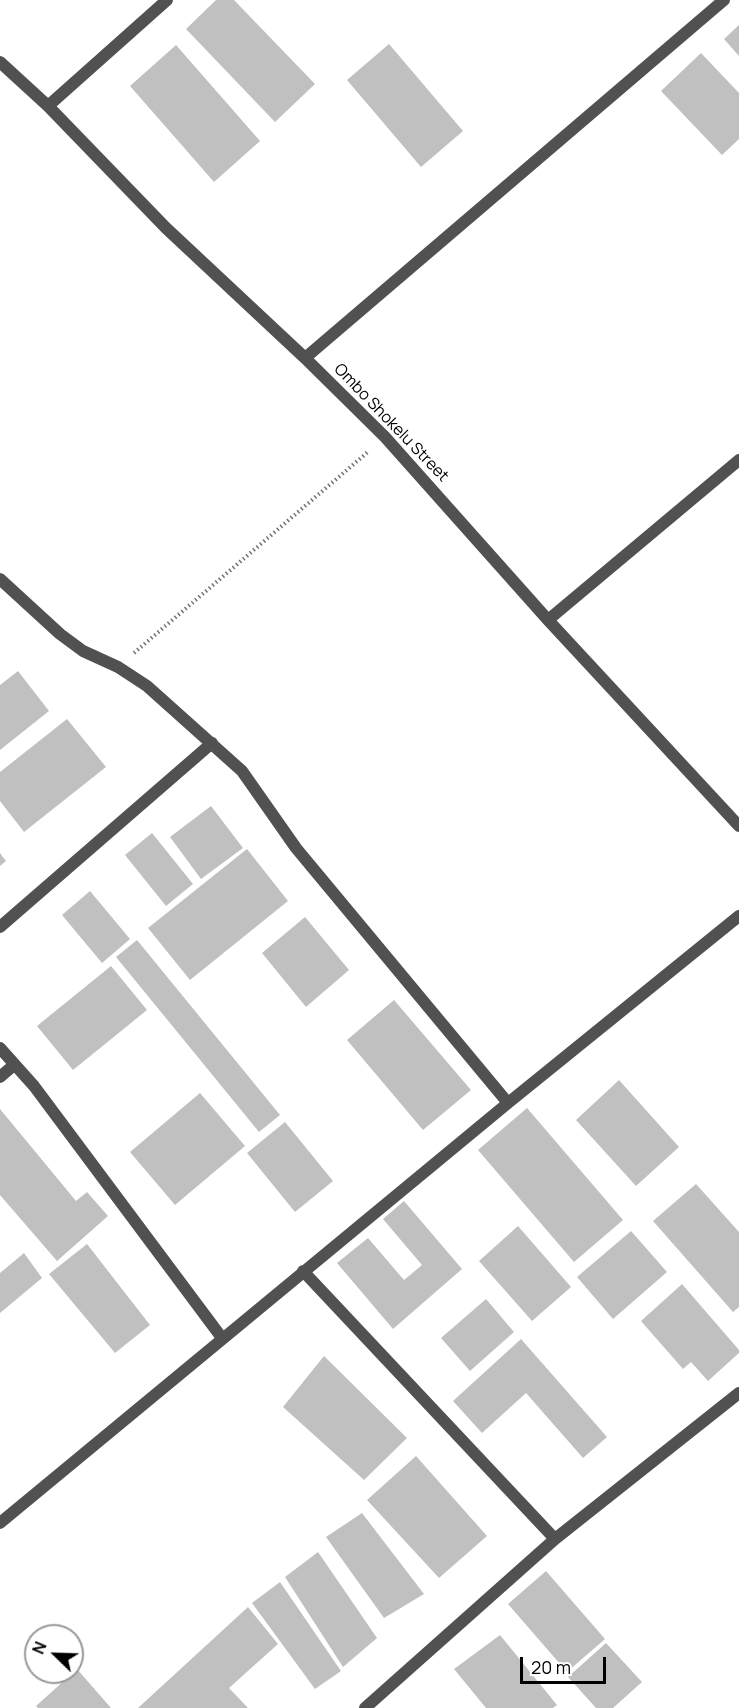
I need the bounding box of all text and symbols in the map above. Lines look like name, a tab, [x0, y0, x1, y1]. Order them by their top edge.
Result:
street label: Ombo Shokelu Street	[330, 360, 452, 486]
north arrow	[24, 1624, 84, 1684]
text: N	[27, 1638, 52, 1657]
scale bar	[523, 1645, 608, 1683]
text: 20 m	[531, 1655, 571, 1679]

